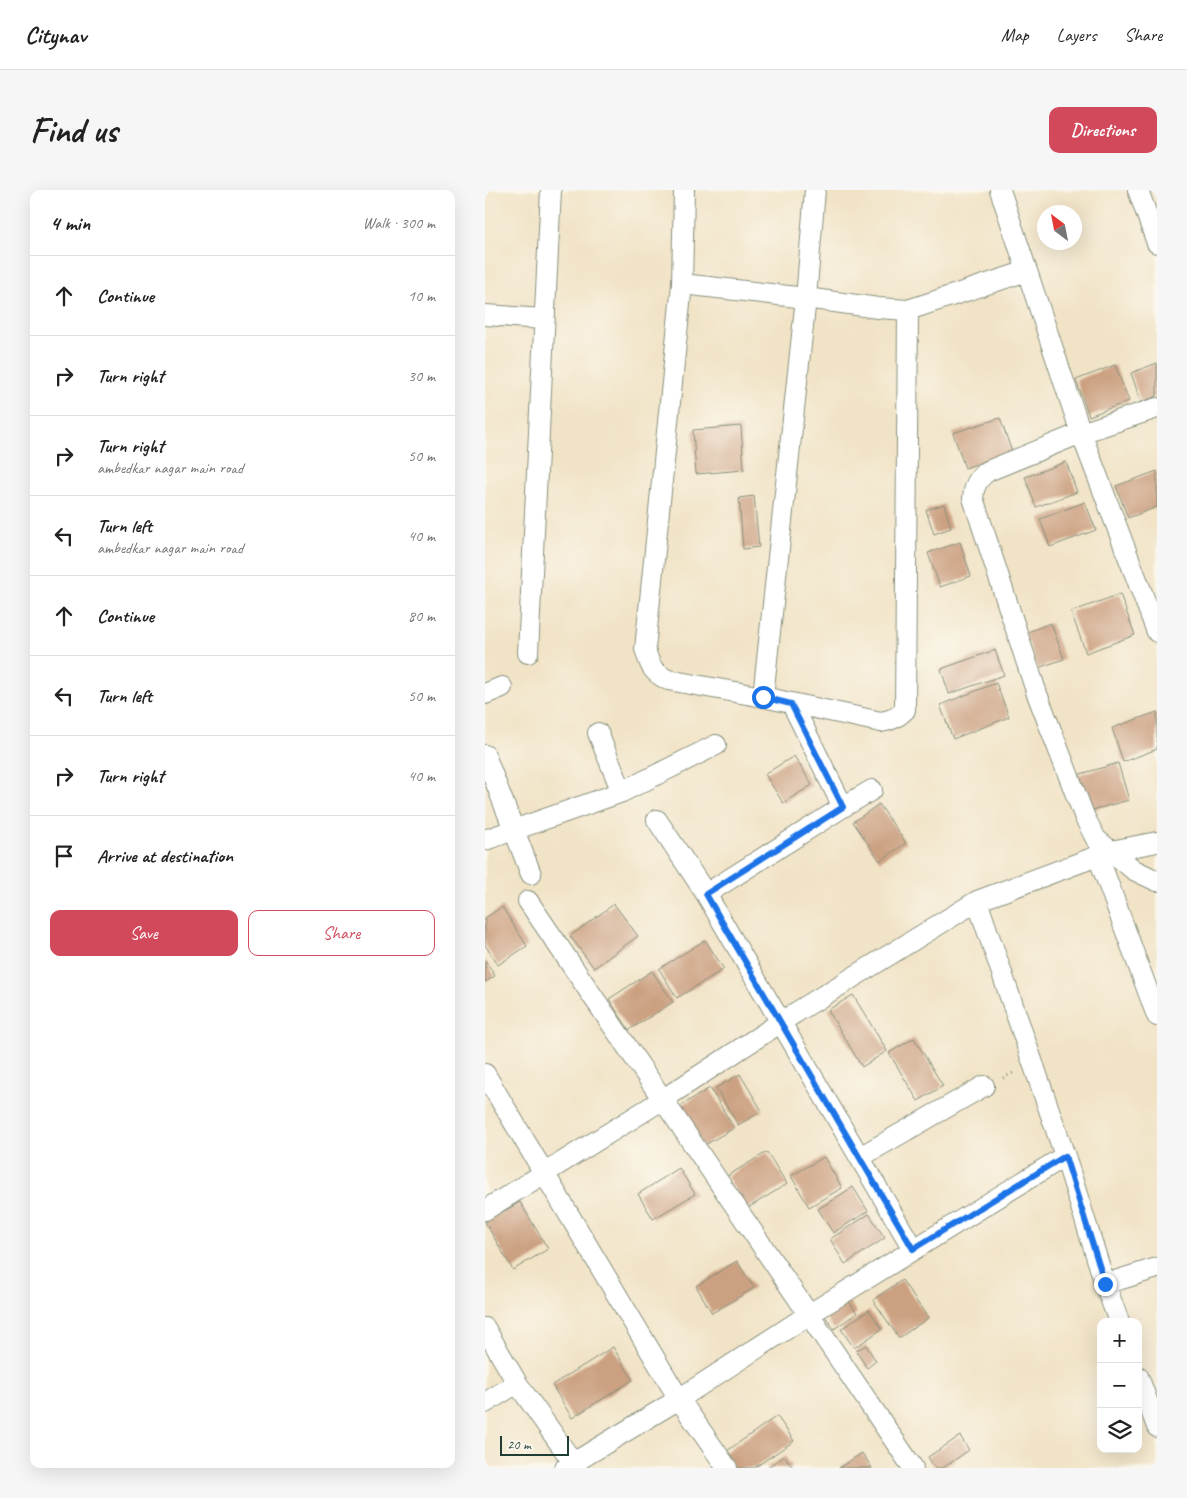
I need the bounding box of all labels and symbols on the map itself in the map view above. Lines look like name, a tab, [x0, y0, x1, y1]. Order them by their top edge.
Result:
north arrow	[1037, 205, 1082, 250]
route start	[752, 686, 775, 709]
route end	[1094, 1273, 1117, 1296]
scale bar	[500, 1433, 569, 1456]

